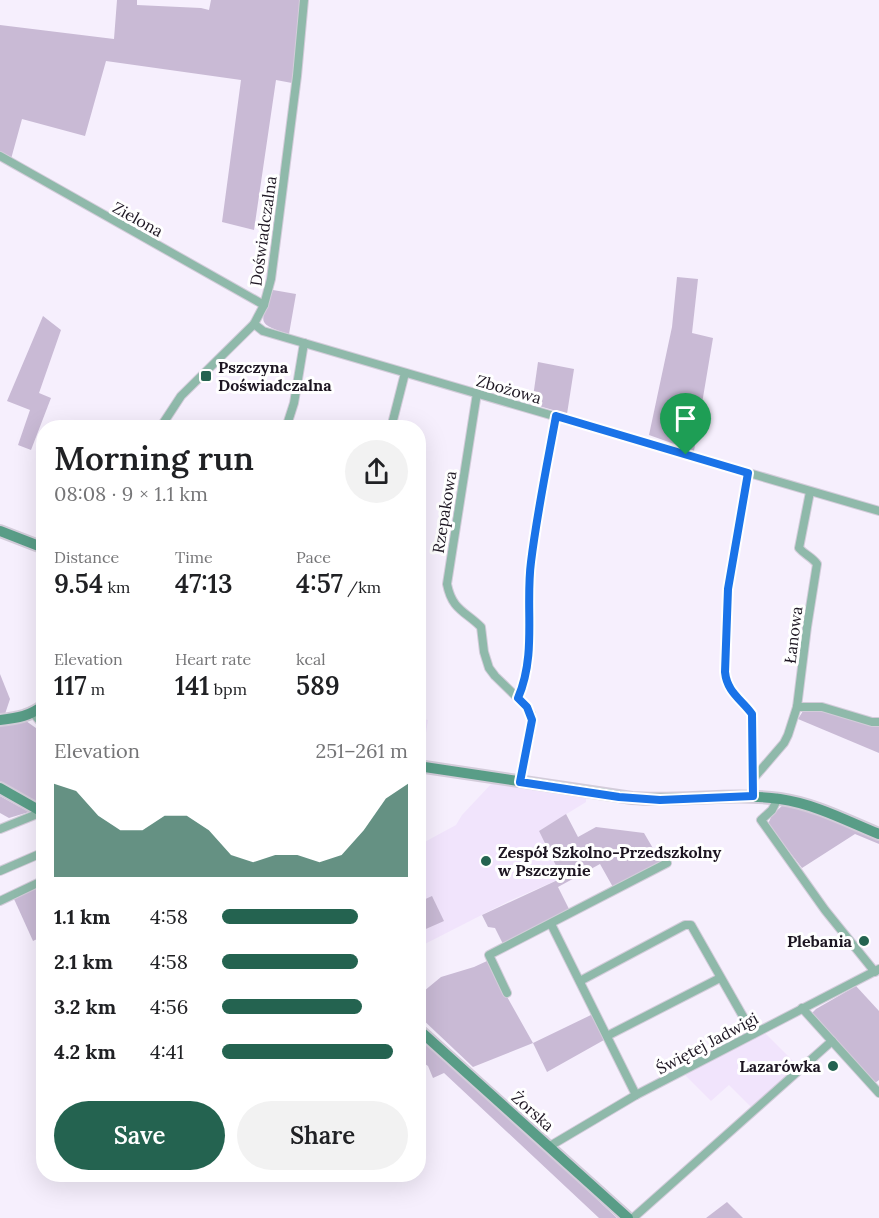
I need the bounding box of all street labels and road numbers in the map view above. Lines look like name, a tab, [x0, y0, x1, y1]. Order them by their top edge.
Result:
street label: Doświadczalna	[245, 175, 281, 287]
street label: Zielona	[109, 197, 167, 241]
street label: Zbożowa	[474, 370, 544, 408]
street label: Rzepakowa	[428, 469, 460, 555]
street label: Łanowa	[780, 605, 806, 665]
street label: Świętej Jadwigi	[653, 1008, 761, 1078]
street label: Żorska	[508, 1087, 558, 1135]

